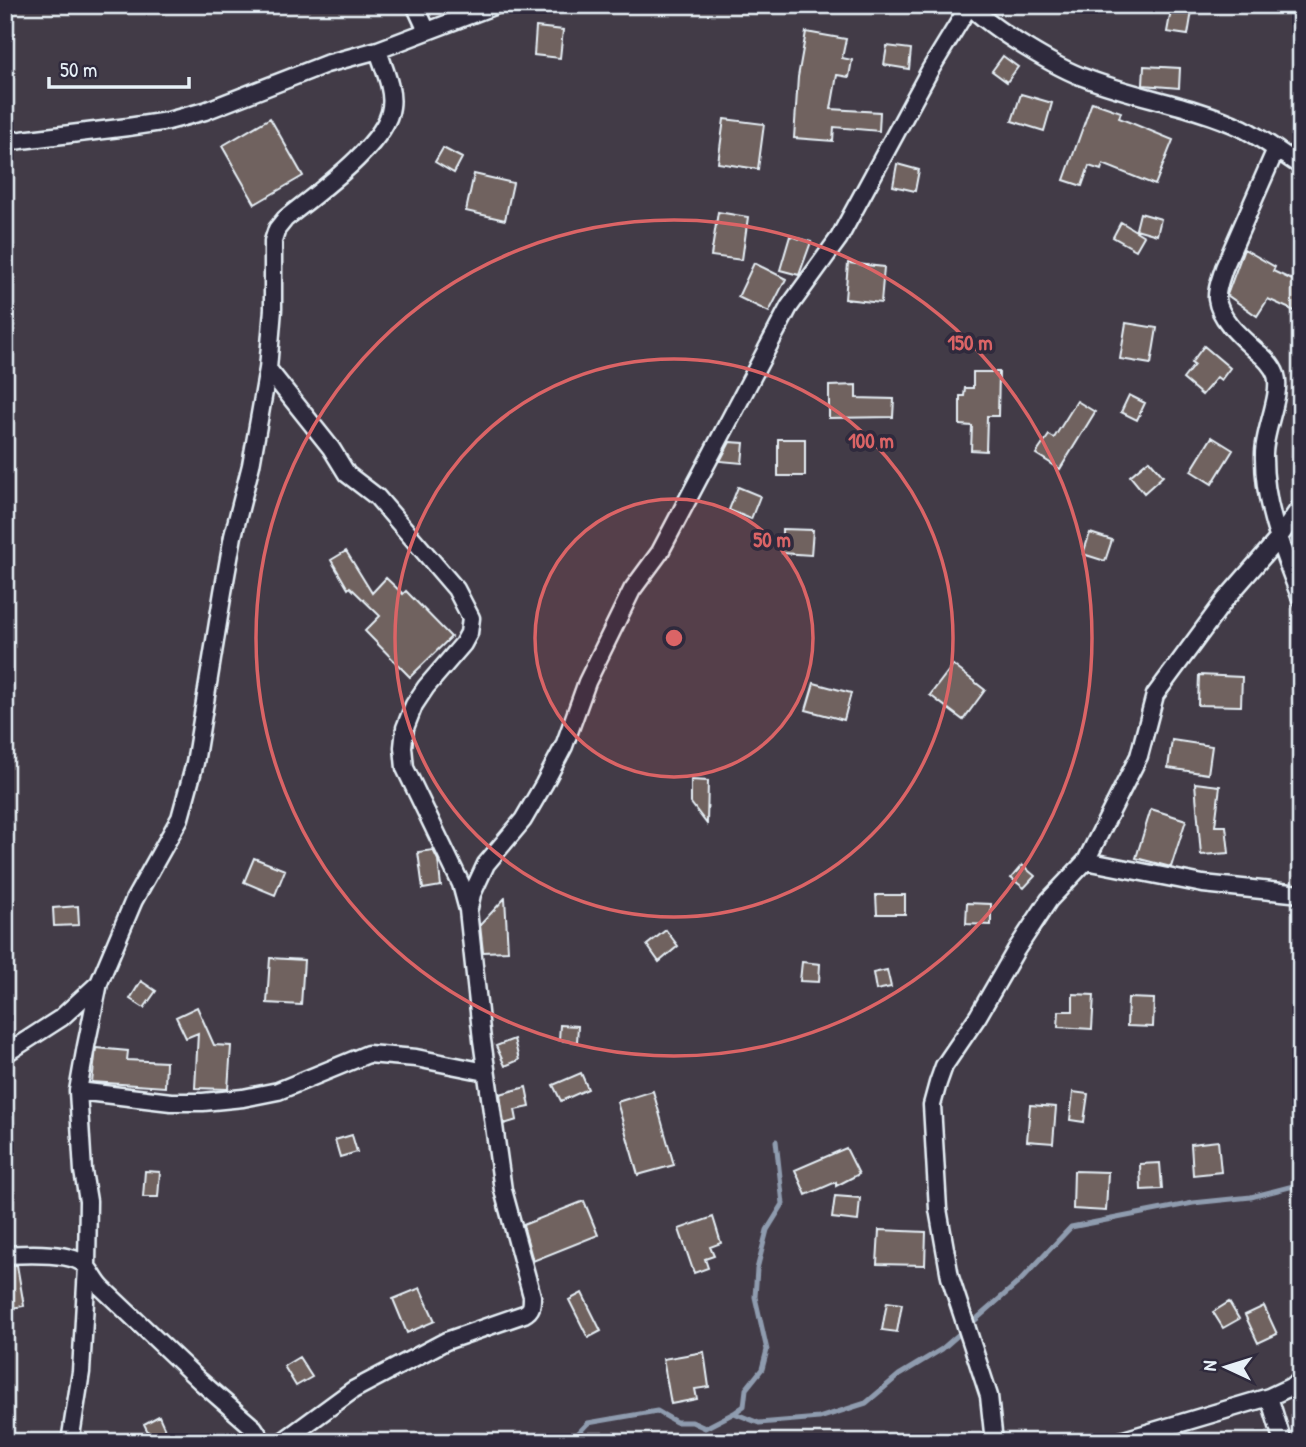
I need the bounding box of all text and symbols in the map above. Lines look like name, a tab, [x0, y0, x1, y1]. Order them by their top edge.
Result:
scale bar	[49, 46, 189, 90]
text: 50 m	[60, 55, 97, 84]
text: 150 m	[947, 328, 993, 357]
text: 100 m	[848, 426, 894, 455]
text: 50 m	[753, 525, 791, 554]
centre of rings	[662, 626, 686, 650]
north arrow	[1190, 1332, 1260, 1402]
text: N	[1196, 1360, 1222, 1372]

